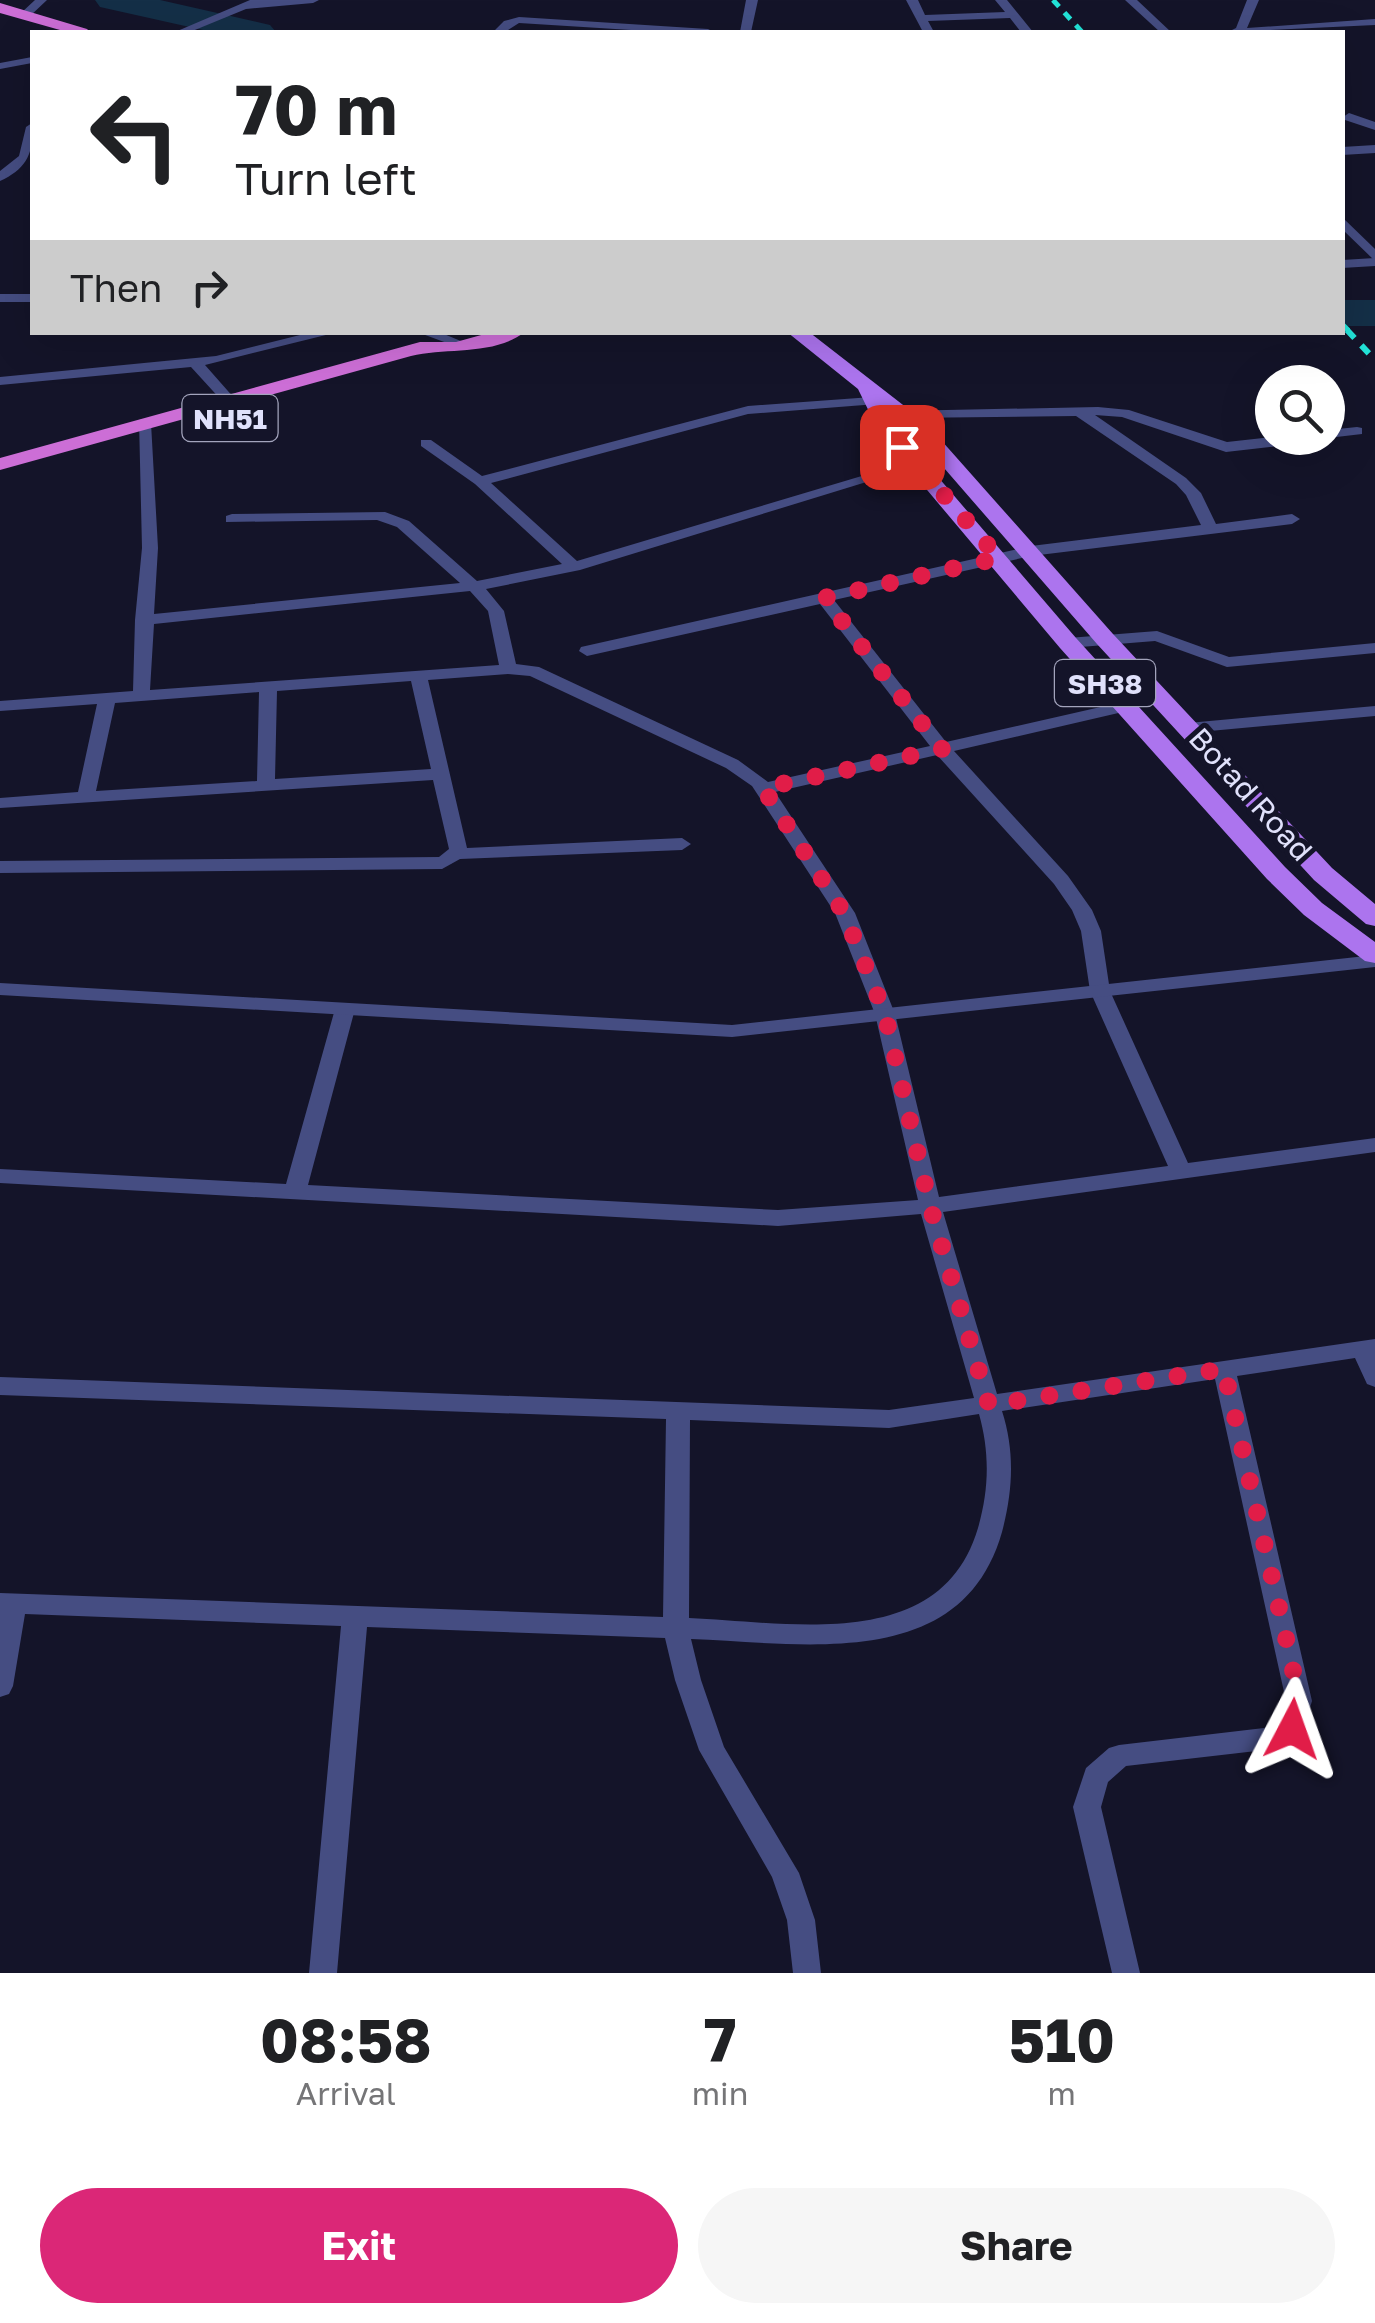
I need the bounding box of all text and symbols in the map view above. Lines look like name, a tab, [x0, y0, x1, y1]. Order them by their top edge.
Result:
text: 70 m	[235, 66, 397, 150]
icon: left	[70, 70, 200, 200]
text: Turn left	[235, 151, 417, 205]
icon: right	[182, 260, 237, 315]
text: Then	[70, 265, 162, 310]
map controls	[1255, 365, 1345, 455]
button: search	[1255, 365, 1345, 455]
road number: NH51	[182, 395, 278, 441]
pin	[860, 405, 945, 490]
icon: arrive	[875, 420, 930, 475]
road number: SH38	[1055, 660, 1155, 706]
street label: Botad Road	[1182, 720, 1320, 868]
position arrow	[1240, 1677, 1344, 1781]
text: 08:58	[260, 2003, 432, 2075]
text: 7	[704, 2003, 736, 2075]
text: 510	[1008, 2003, 1115, 2075]
text: Arrival	[296, 2074, 396, 2112]
text: min	[692, 2074, 748, 2112]
text: m	[1048, 2074, 1076, 2112]
button: Exit	[40, 2188, 678, 2303]
button: Share	[698, 2188, 1335, 2303]

